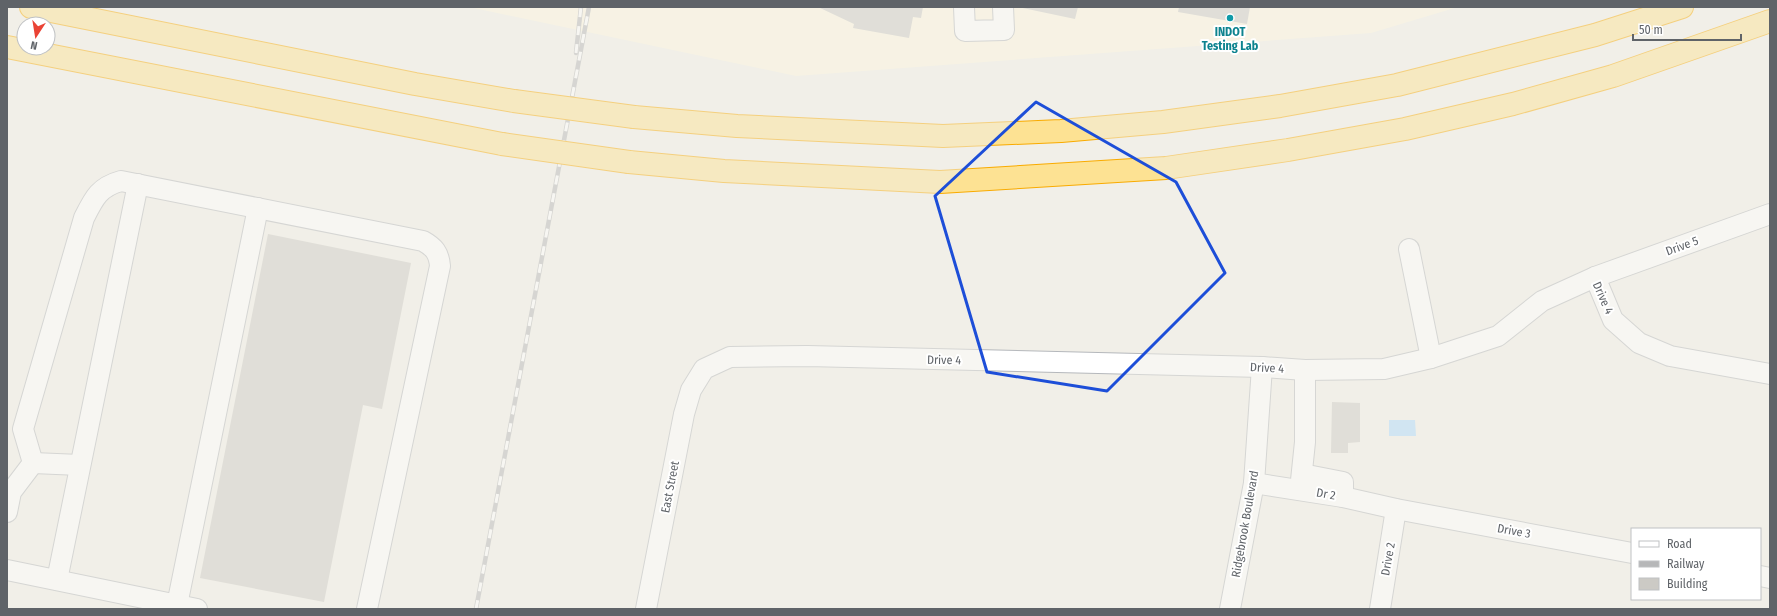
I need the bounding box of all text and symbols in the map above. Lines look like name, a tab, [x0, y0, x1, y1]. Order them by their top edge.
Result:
marker: INDOT Testing Lab	[1225, 13, 1235, 23]
north arrow	[16, 16, 56, 56]
scale bar	[1633, 16, 1741, 42]
text: 50 m	[1639, 23, 1663, 37]
place label: INDOT Testing Lab	[1202, 25, 1259, 53]
text: N	[29, 38, 39, 52]
street label: Drive 5	[1664, 233, 1701, 258]
street label: Drive 4	[1590, 280, 1616, 317]
street label: Drive 4	[927, 353, 961, 367]
street label: Drive 4	[1250, 360, 1285, 376]
street label: East Street	[658, 460, 682, 514]
street label: Ridgebrook Boulevard	[1229, 470, 1261, 578]
street label: Dr 2	[1315, 485, 1337, 503]
street label: Drive 3	[1496, 521, 1532, 541]
legend	[1631, 528, 1761, 600]
text: Road	[1667, 537, 1692, 551]
street label: Drive 2	[1378, 541, 1398, 577]
text: Railway	[1667, 557, 1705, 571]
text: Building	[1667, 577, 1708, 591]

